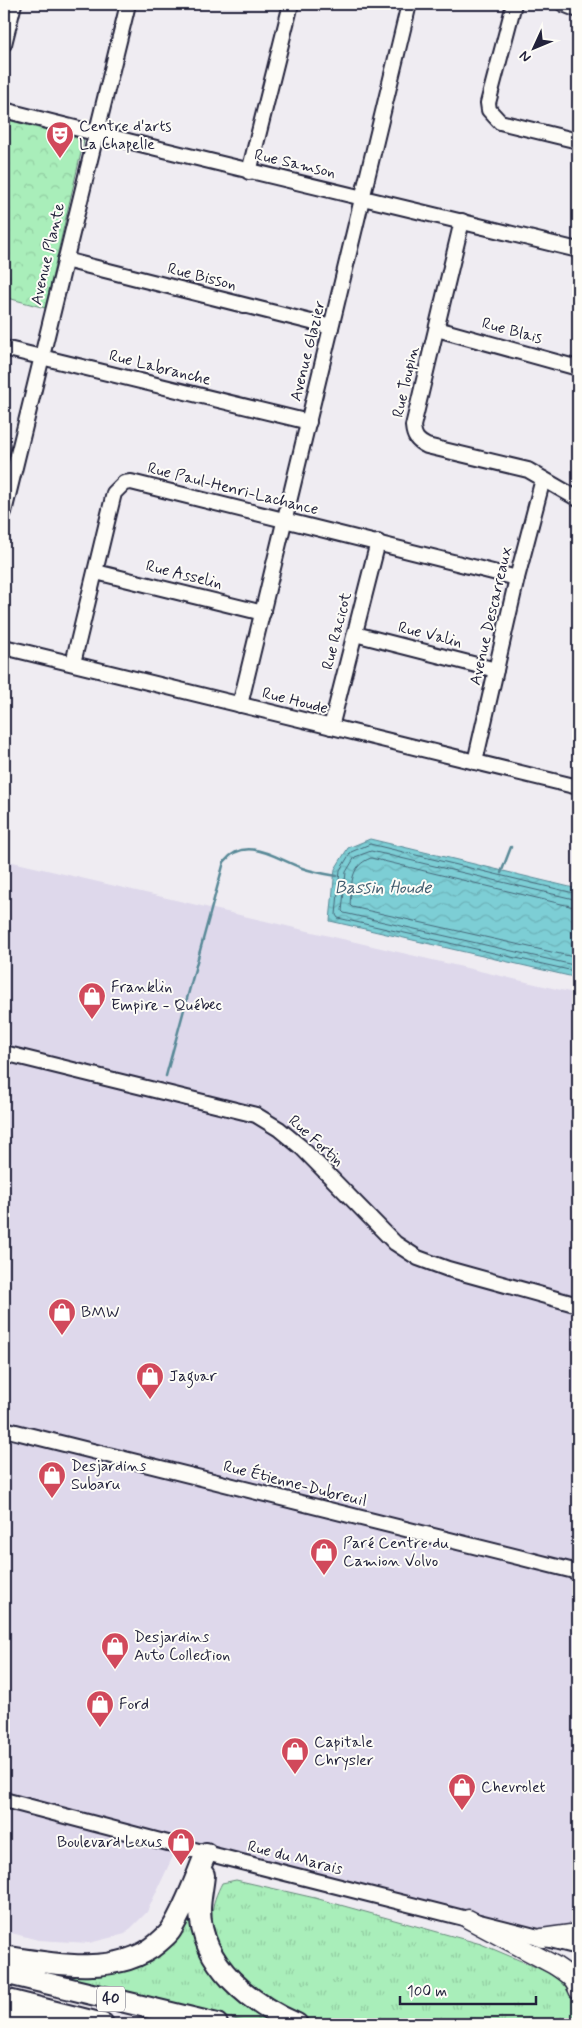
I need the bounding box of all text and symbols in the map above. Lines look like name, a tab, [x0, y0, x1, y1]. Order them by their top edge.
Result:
north arrow	[510, 22, 560, 72]
text: N	[516, 47, 535, 66]
place label: Centre d'arts La Chapelle	[79, 116, 172, 155]
theatre icon: Centre d'arts La Chapelle	[45, 120, 75, 159]
street label: Rue Samson	[252, 144, 338, 184]
street label: Avenue Plante	[26, 200, 70, 307]
street label: Rue Bisson	[165, 258, 239, 296]
street label: Avenue Glazier	[285, 298, 331, 404]
street label: Rue Blais	[480, 313, 544, 349]
street label: Rue Toupin	[388, 344, 424, 420]
street label: Rue Labranche	[107, 345, 213, 391]
street label: Rue Paul-Henri-Lachance	[145, 458, 321, 520]
street label: Avenue Descarreaux	[465, 545, 517, 687]
street label: Rue Asselin	[144, 555, 224, 595]
street label: Rue Racicot	[317, 590, 357, 672]
street label: Rue Valin	[396, 617, 464, 653]
street label: Rue Houde	[260, 683, 330, 719]
water label: Bassin Houde	[335, 876, 432, 900]
place label: Franklin Empire - Québec	[111, 977, 223, 1016]
shop icon: Franklin Empire - Québec	[77, 981, 107, 1020]
street label: Rue Fortin	[284, 1111, 348, 1171]
shop icon: BMW	[47, 1297, 77, 1336]
place label: BMW	[81, 1302, 119, 1323]
shop icon: Jaguar	[135, 1361, 165, 1400]
place label: Jaguar	[169, 1366, 217, 1388]
place label: Desjardins Subaru	[71, 1456, 146, 1495]
street label: Rue Étienne-Dubreuil	[221, 1456, 369, 1512]
shop icon: Desjardins Subaru	[37, 1460, 67, 1499]
place label: Paré Centre du Camion Volvo	[343, 1533, 449, 1572]
shop icon: Paré Centre du Camion Volvo	[309, 1537, 339, 1576]
place label: Desjardins Auto Collection	[134, 1627, 230, 1666]
shop icon: Desjardins Auto Collection	[100, 1631, 130, 1670]
shop icon: Ford	[85, 1689, 115, 1728]
place label: Ford	[119, 1694, 149, 1715]
place label: Capitale Chrysler	[314, 1732, 374, 1771]
shop icon: Capitale Chrysler	[280, 1736, 310, 1775]
shop icon: Chevrolet	[447, 1772, 477, 1811]
place label: Chevrolet	[481, 1777, 546, 1798]
shop icon: Boulevard Lexus	[166, 1827, 196, 1866]
place label: Boulevard Lexus	[57, 1832, 162, 1853]
street label: Rue du Marais	[245, 1836, 345, 1880]
scale bar	[400, 1973, 536, 2005]
text: 100 m	[407, 1982, 447, 2002]
road number: 40	[97, 1986, 125, 2012]

